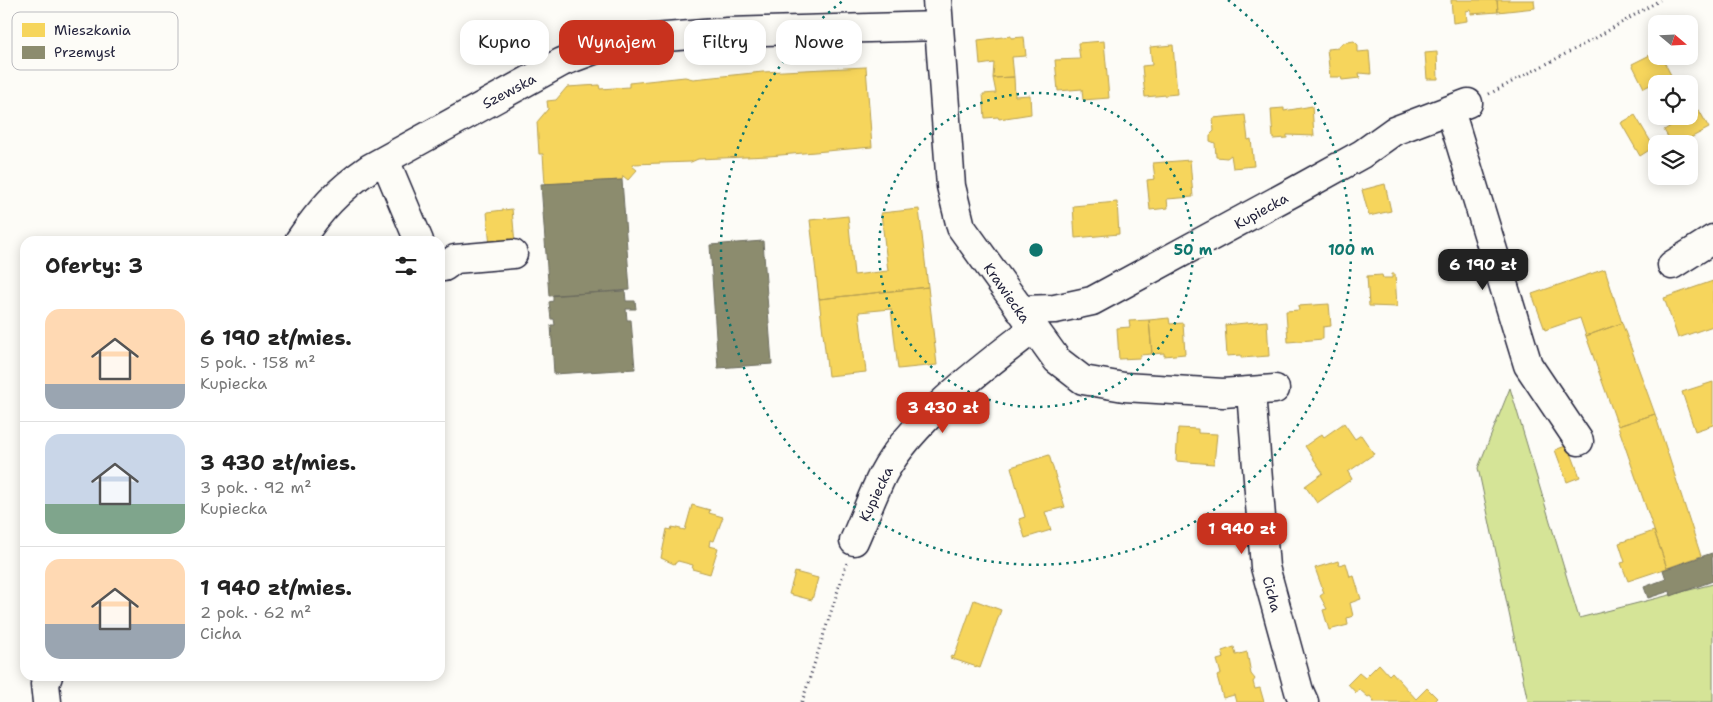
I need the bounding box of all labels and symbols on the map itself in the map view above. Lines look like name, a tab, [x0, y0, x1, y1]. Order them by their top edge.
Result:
legend	[12, 12, 178, 70]
north arrow	[1648, 15, 1698, 65]
text: Mieszkania	[54, 21, 131, 39]
text: Przemysł	[54, 43, 115, 61]
street label: Szewska	[479, 69, 539, 113]
street label: Kupiecka	[1231, 189, 1291, 233]
text: 50 m	[1174, 240, 1213, 260]
text: 100 m	[1328, 240, 1374, 260]
centre of rings	[1027, 241, 1045, 259]
pin: 6 190 zł	[1431, 248, 1535, 291]
street label: Krawiecka	[980, 259, 1034, 327]
pin: 3 430 zł	[891, 392, 995, 434]
street label: Kupiecka	[855, 463, 897, 524]
pin: 1 940 zł	[1190, 512, 1294, 555]
street label: Cicha	[1259, 574, 1285, 614]

